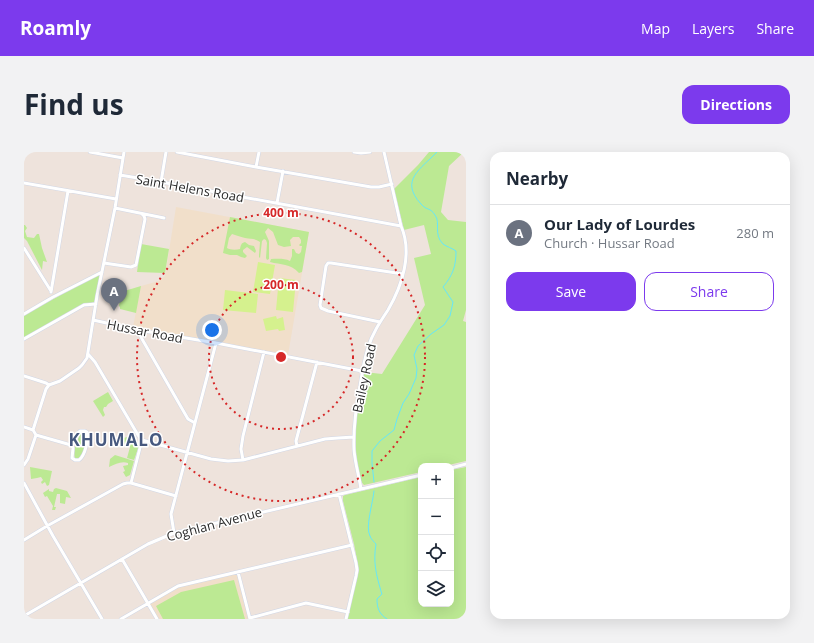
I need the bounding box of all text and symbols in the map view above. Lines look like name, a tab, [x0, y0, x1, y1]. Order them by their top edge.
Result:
text: Roamly	[20, 15, 91, 41]
text: Map	[641, 19, 670, 38]
text: Layers	[692, 19, 734, 38]
text: Share	[756, 19, 794, 38]
text: Find us	[24, 85, 124, 123]
button: Directions	[682, 85, 790, 124]
text: Nearby	[506, 167, 568, 190]
street label: Saint Helens Road	[134, 170, 246, 206]
text: 400 m	[263, 204, 299, 221]
text: Our Lady of Lourdes	[544, 214, 695, 234]
text: A	[515, 224, 523, 242]
text: 280 m	[736, 224, 774, 242]
text: Church · Hussar Road	[544, 234, 675, 252]
button: Save	[506, 272, 636, 311]
button: Share	[644, 272, 774, 311]
text: 200 m	[263, 276, 299, 293]
pin: A	[101, 278, 127, 311]
street label: Hussar Road	[106, 315, 184, 347]
your location	[202, 320, 222, 340]
street label: Bailey Road	[348, 342, 380, 414]
centre of rings	[274, 350, 288, 364]
district label: KHUMALO	[68, 428, 164, 451]
map controls	[418, 463, 454, 607]
button: +	[418, 463, 454, 499]
button: −	[418, 499, 454, 535]
street label: Coghlan Avenue	[164, 503, 264, 545]
button: locate	[418, 535, 454, 571]
button: layers	[418, 571, 454, 607]

